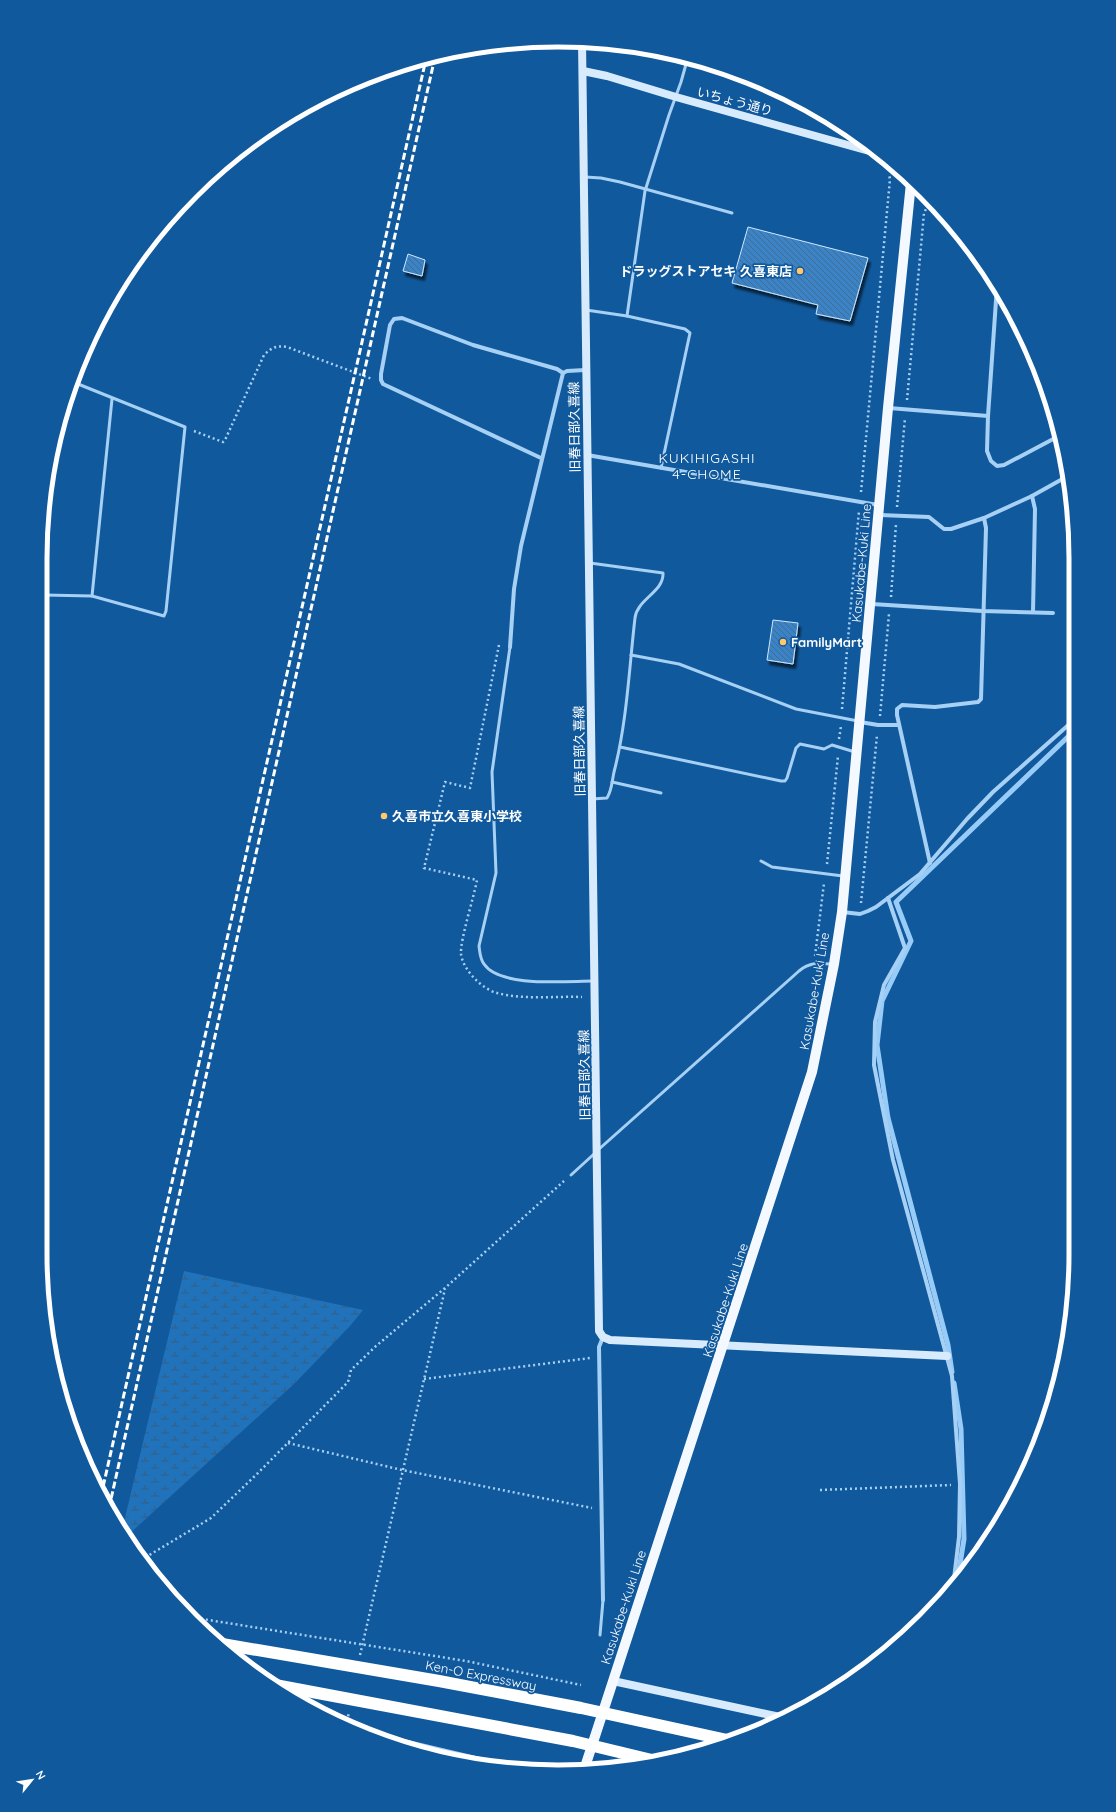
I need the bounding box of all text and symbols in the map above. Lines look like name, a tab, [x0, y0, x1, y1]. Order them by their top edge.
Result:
street label: いちょう通り	[695, 83, 775, 119]
place label: ドラッグストアセキ 久喜東店	[620, 263, 792, 279]
marker: ドラッグストアセキ 久喜東店	[795, 266, 805, 276]
street label: 旧春日部久喜線	[565, 381, 583, 473]
district label: KUKIHIGASHI 4-CHOME	[659, 449, 756, 483]
street label: Kasukabe-Kuki Line	[848, 503, 874, 623]
place label: FamilyMart	[791, 634, 862, 650]
marker: FamilyMart	[778, 637, 788, 647]
street label: 旧春日部久喜線	[570, 705, 588, 797]
place label: 久喜市立久喜東小学校	[392, 808, 522, 824]
marker: 久喜市立久喜東小学校	[379, 811, 389, 821]
street label: Kasukabe-Kuki Line	[796, 931, 832, 1051]
street label: 旧春日部久喜線	[575, 1029, 593, 1121]
street label: Kasukabe-Kuki Line	[699, 1241, 751, 1359]
street label: Kasukabe-Kuki Line	[597, 1548, 649, 1666]
street label: Ken-O Expressway	[424, 1656, 538, 1694]
north arrow	[12, 1760, 52, 1800]
text: N	[33, 1768, 49, 1782]

